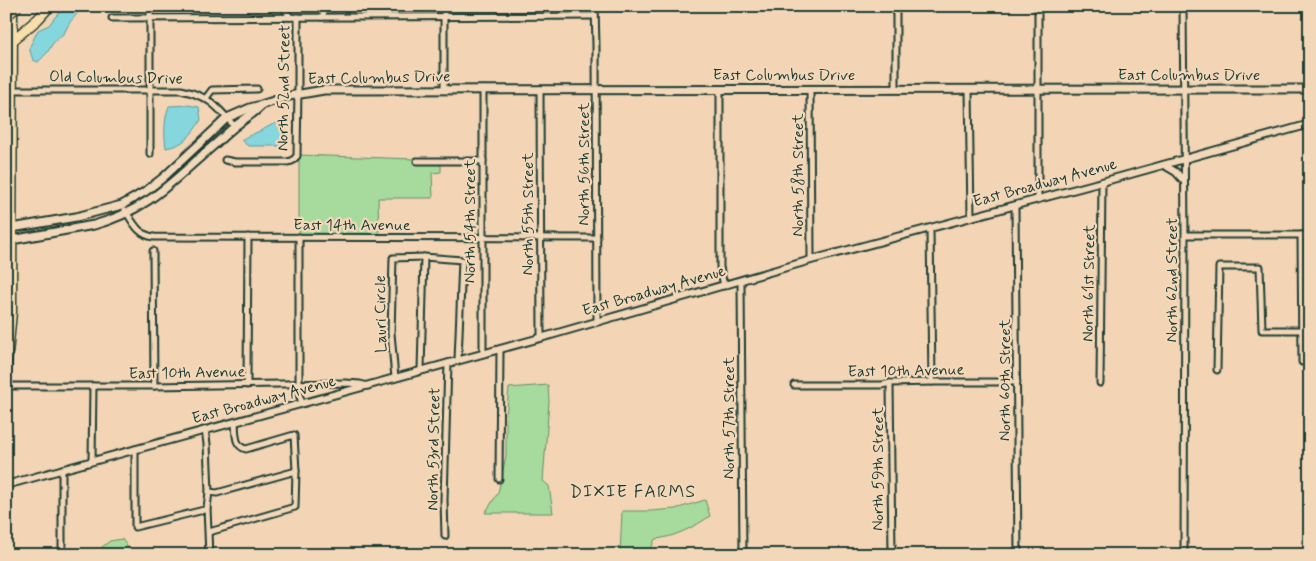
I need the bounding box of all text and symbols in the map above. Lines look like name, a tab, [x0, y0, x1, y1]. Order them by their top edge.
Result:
street label: North 52nd Street	[272, 24, 296, 151]
street label: East Columbus Drive	[713, 65, 855, 86]
street label: East Columbus Drive	[1118, 65, 1260, 86]
street label: Old Columbus Drive	[49, 66, 183, 90]
street label: East Columbus Drive	[307, 66, 451, 90]
street label: North 56th Street	[574, 102, 595, 226]
street label: North 58th Street	[788, 113, 809, 237]
street label: North 55th Street	[518, 152, 539, 276]
street label: East Broadway Avenue	[971, 154, 1120, 212]
street label: North 54th Street	[460, 158, 481, 283]
street label: East 14th Avenue	[293, 215, 411, 236]
street label: North 62nd Street	[1162, 217, 1183, 343]
street label: North 61st Street	[1077, 223, 1101, 342]
street label: East Broadway Avenue	[580, 260, 729, 322]
street label: Lauri Circle	[370, 275, 392, 353]
street label: North 60th Street	[995, 318, 1016, 441]
street label: North 57th Street	[719, 356, 740, 479]
street label: East 10th Avenue	[847, 359, 965, 383]
street label: East 10th Avenue	[128, 361, 246, 385]
street label: East Broadway Avenue	[190, 371, 339, 429]
street label: North 53rd Street	[422, 387, 446, 511]
street label: North 59th Street	[868, 406, 889, 531]
district label: DIXIE FARMS	[570, 480, 696, 504]

